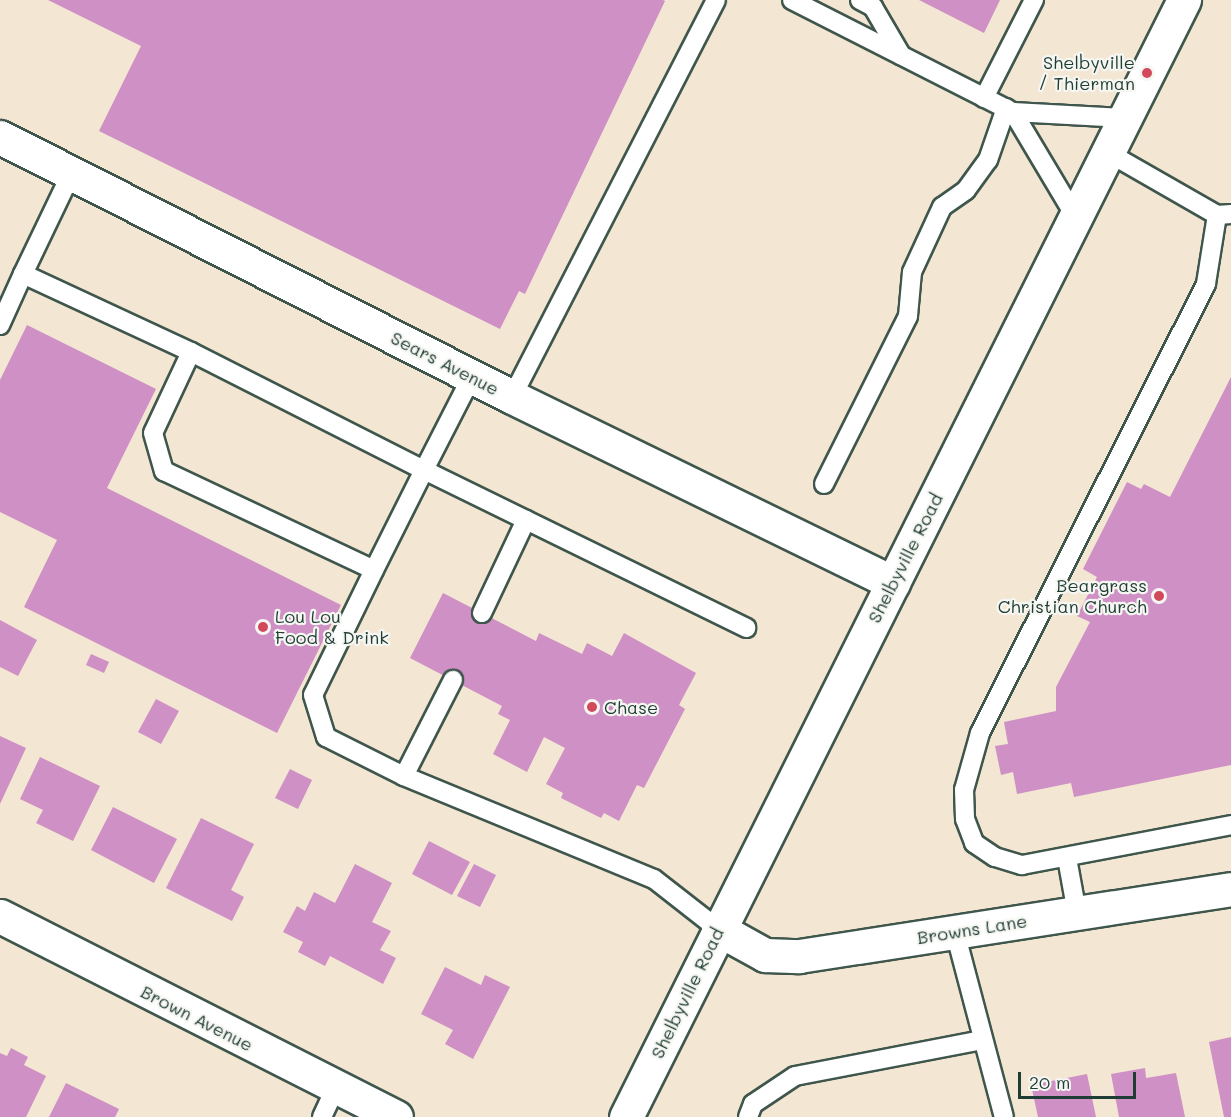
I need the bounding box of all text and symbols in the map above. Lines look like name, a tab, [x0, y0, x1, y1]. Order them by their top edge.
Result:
place label: Shelbyville / Thierman	[1038, 52, 1135, 94]
marker: Shelbyville / Thierman	[1140, 66, 1154, 80]
street label: Sears Avenue	[387, 327, 503, 399]
street label: Shelbyville Road	[863, 490, 947, 626]
place label: Beargrass Christian Church	[998, 575, 1147, 618]
marker: Beargrass Christian Church	[1152, 589, 1166, 603]
place label: Lou Lou Food & Drink	[275, 606, 389, 648]
marker: Lou Lou Food & Drink	[256, 620, 270, 634]
place label: Chase	[604, 696, 658, 718]
marker: Chase	[585, 700, 599, 714]
street label: Browns Lane	[915, 910, 1029, 948]
street label: Shelbyville Road	[646, 924, 728, 1062]
street label: Brown Avenue	[137, 980, 257, 1056]
scale bar	[1021, 1060, 1140, 1098]
text: 20 m	[1029, 1070, 1070, 1094]

